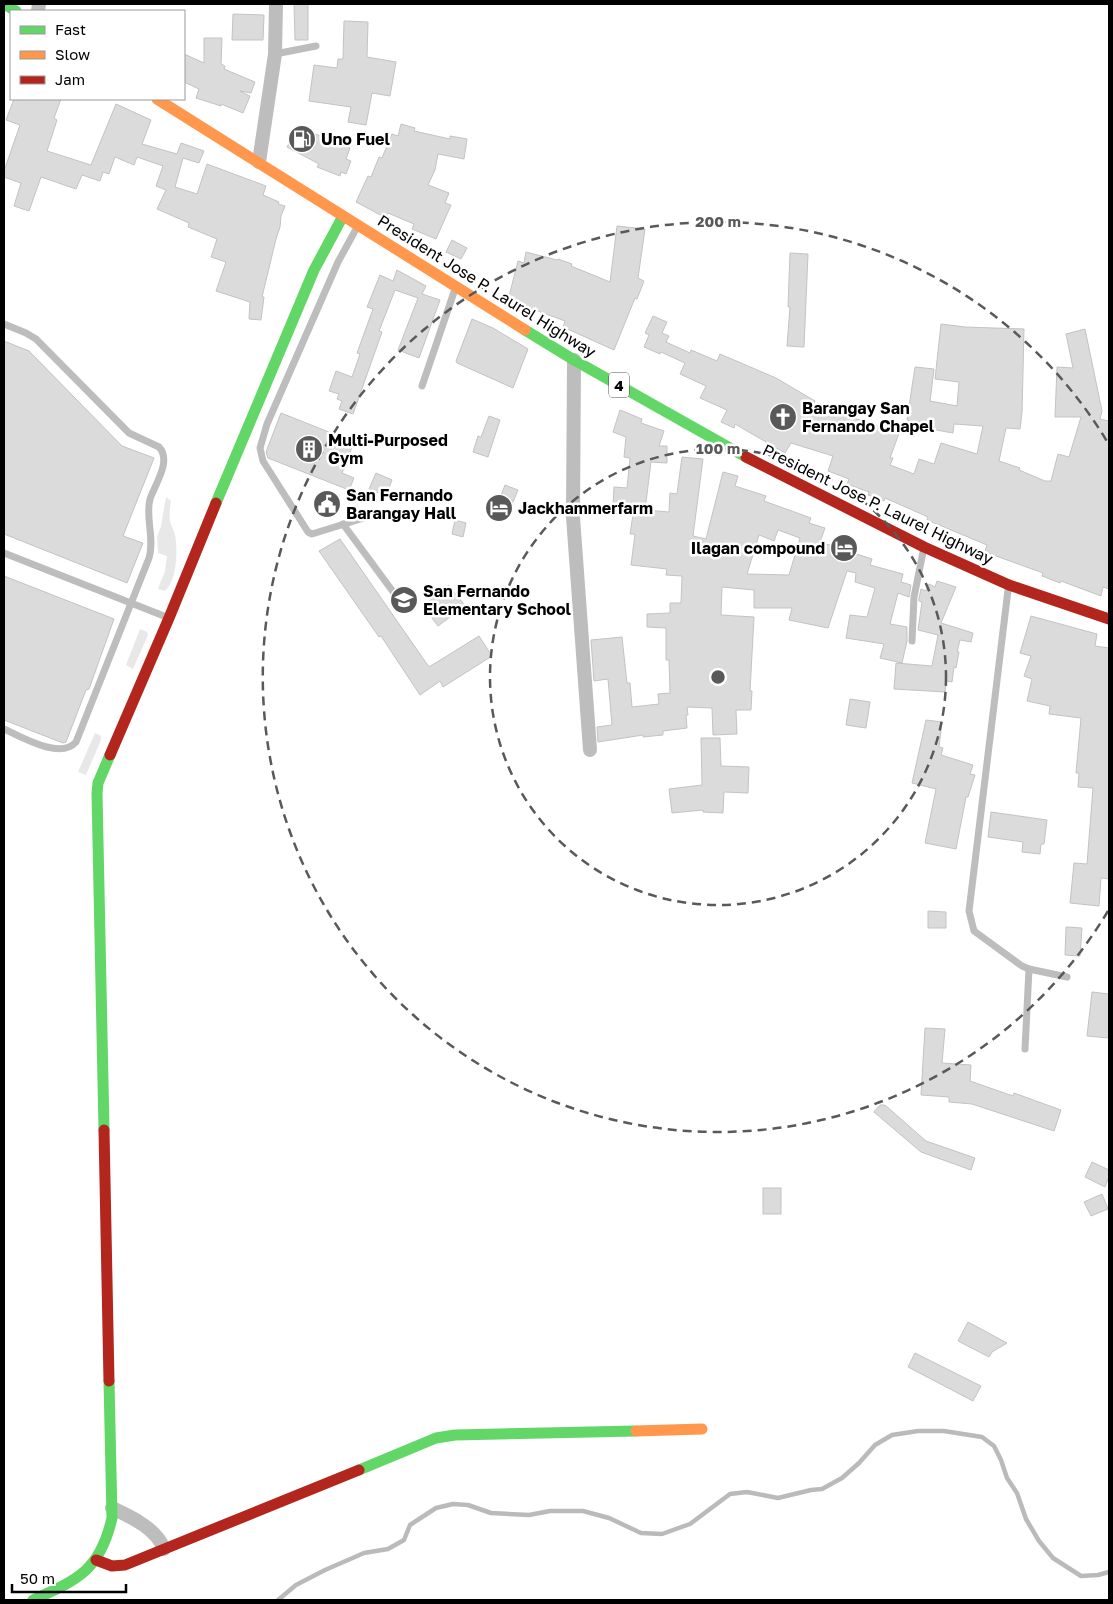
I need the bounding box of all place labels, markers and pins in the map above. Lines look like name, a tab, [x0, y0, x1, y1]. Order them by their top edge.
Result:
fuel station icon: Uno Fuel	[287, 124, 317, 154]
place label: Uno Fuel	[321, 129, 390, 149]
place label: Barangay San Fernando Chapel	[802, 398, 935, 436]
church icon: Barangay San Fernando Chapel	[768, 402, 798, 432]
place label: Multi-Purposed Gym	[328, 430, 448, 468]
building icon: Multi-Purposed Gym	[294, 434, 324, 464]
place label: San Fernando Barangay Hall	[346, 485, 457, 523]
public building icon: San Fernando Barangay Hall	[312, 489, 342, 519]
hotel icon: Jackhammerfarm	[484, 493, 514, 523]
place label: Jackhammerfarm	[518, 498, 653, 518]
hotel icon: Ilagan compound	[829, 533, 859, 563]
place label: Ilagan compound	[691, 538, 825, 558]
place label: San Fernando Elementary School	[423, 581, 572, 619]
school or university icon: San Fernando Elementary School	[389, 585, 419, 615]
centre of rings	[709, 668, 727, 686]

